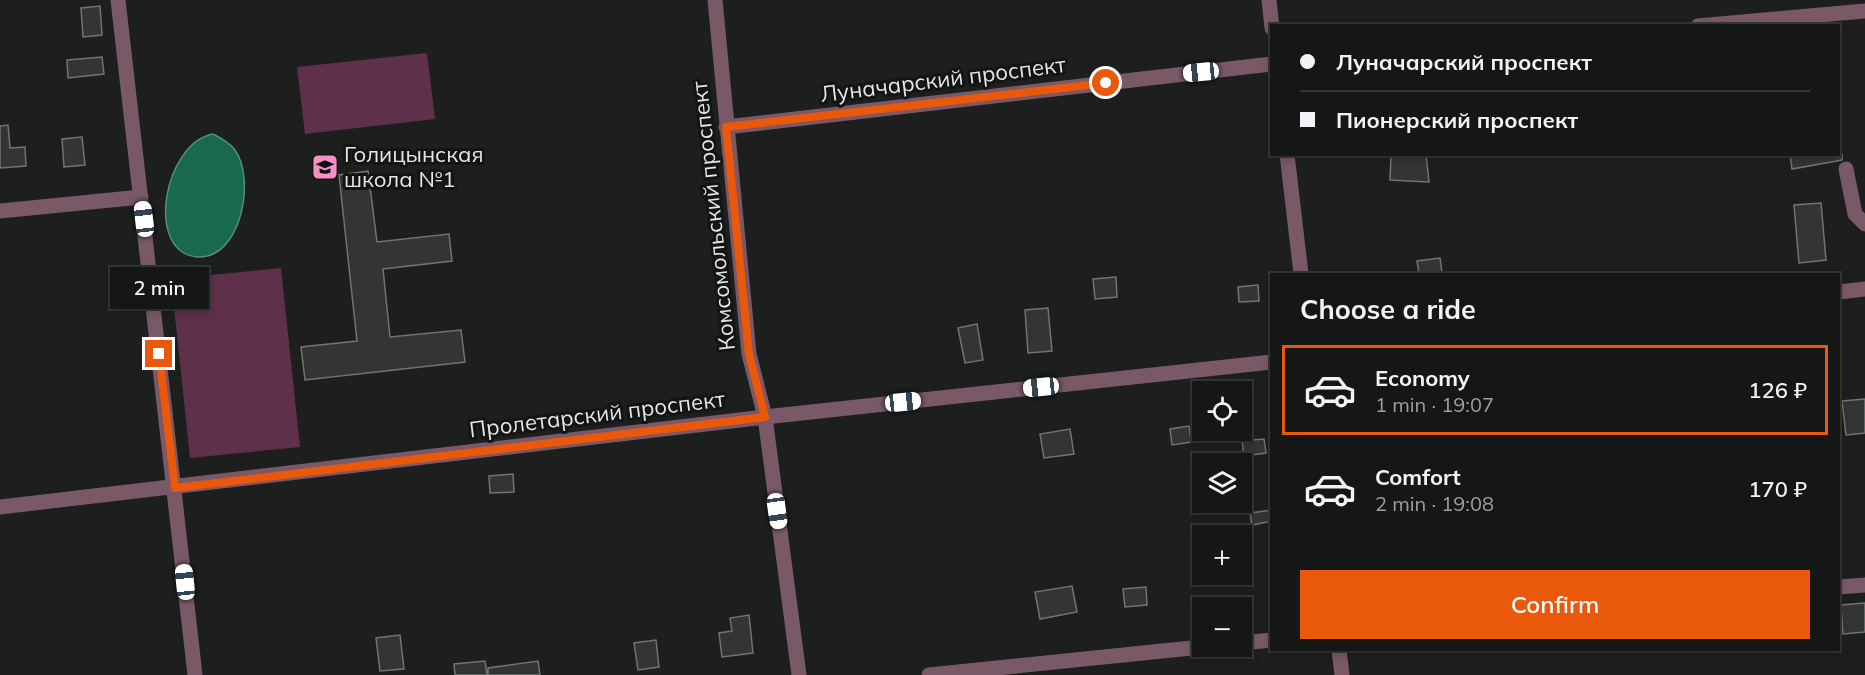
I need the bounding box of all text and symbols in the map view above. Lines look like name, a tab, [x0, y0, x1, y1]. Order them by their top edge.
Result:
text: Луначарский проспект	[1336, 48, 1592, 76]
street label: Луначарский проспект	[819, 50, 1067, 108]
car	[1182, 61, 1220, 83]
route start	[1092, 69, 1119, 96]
street label: Комсомольский проспект	[685, 80, 741, 352]
text: Пионерский проспект	[1336, 106, 1578, 134]
place label: Голицынская школа №1	[344, 140, 484, 193]
school or university icon: Голицынская школа №1	[310, 152, 340, 182]
car	[133, 200, 155, 238]
callout: 2 min	[110, 267, 208, 309]
text: 2 min	[134, 275, 185, 300]
text: Choose a ride	[1300, 292, 1476, 326]
route end	[145, 340, 172, 367]
icon: car	[1303, 363, 1357, 417]
text: Economy	[1375, 364, 1470, 392]
car	[1022, 376, 1060, 398]
text: 126 ₽	[1748, 376, 1807, 404]
map controls	[1192, 381, 1252, 657]
button: locate	[1192, 381, 1252, 441]
street label: Пролетарский проспект	[468, 384, 726, 444]
car	[884, 391, 922, 413]
text: 1 min · 19:07	[1375, 392, 1494, 417]
button: layers	[1192, 453, 1252, 513]
icon: car	[1303, 462, 1357, 516]
text: Comfort	[1375, 463, 1461, 491]
text: 170 ₽	[1748, 475, 1807, 503]
text: 2 min · 19:08	[1375, 491, 1494, 516]
car	[766, 492, 788, 530]
button: +	[1192, 525, 1252, 585]
car	[174, 563, 196, 601]
button: Confirm	[1300, 570, 1810, 639]
button: −	[1192, 597, 1252, 657]

